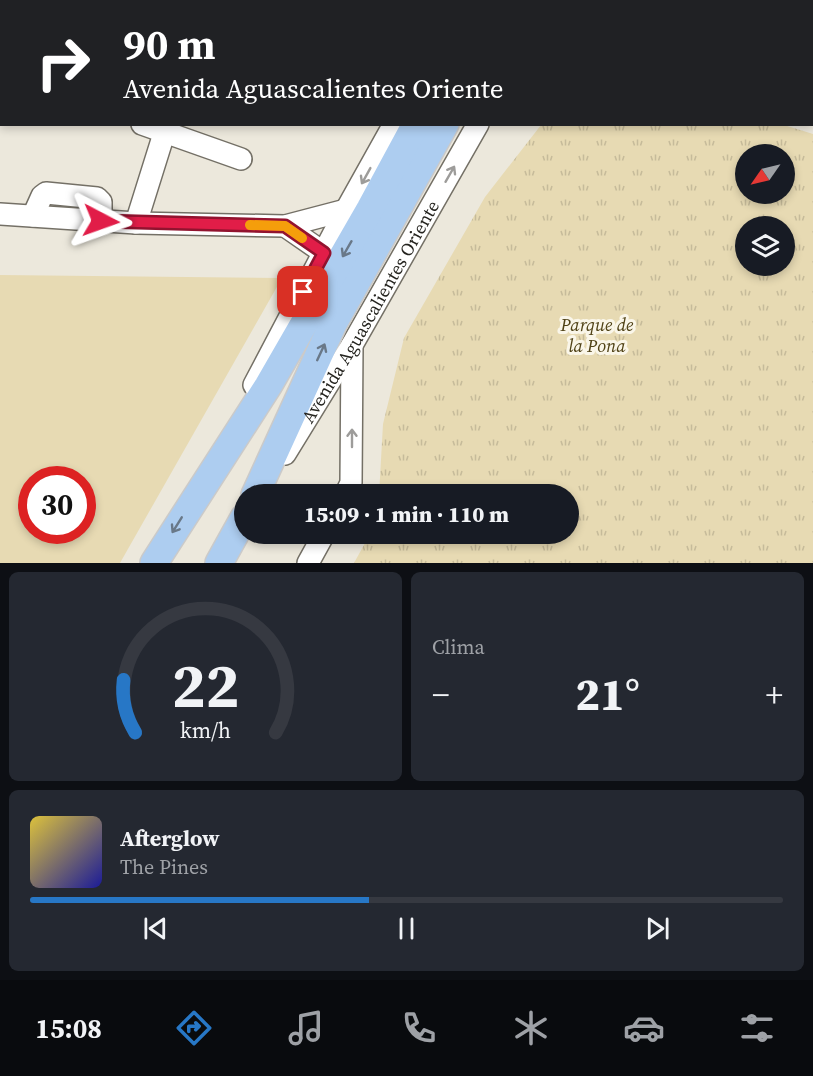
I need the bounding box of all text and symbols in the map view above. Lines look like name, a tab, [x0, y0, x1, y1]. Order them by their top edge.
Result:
text: 90 m	[123, 15, 216, 73]
icon: right	[24, 24, 102, 102]
text: Avenida Aguascalientes Oriente	[123, 70, 503, 107]
north arrow	[735, 144, 795, 204]
map controls	[735, 144, 795, 276]
one-way arrow	[360, 166, 371, 184]
one-way arrow	[444, 166, 456, 183]
position arrow	[69, 189, 133, 253]
street label: Avenida Aguascalientes Oriente	[295, 195, 445, 427]
button: layers	[735, 216, 795, 276]
one-way arrow	[341, 240, 353, 257]
pin	[277, 266, 328, 317]
icon: arrive	[286, 275, 319, 308]
park label: Parque de la Pona	[560, 312, 634, 358]
one-way arrow	[315, 343, 327, 361]
one-way arrow	[346, 429, 358, 449]
speed limit sign: 30	[18, 466, 96, 544]
text: 15:09 · 1 min · 110 m	[304, 499, 509, 529]
one-way arrow	[171, 516, 183, 533]
text: Clima	[432, 633, 485, 661]
text: 22	[172, 642, 239, 728]
text: 21°	[575, 663, 640, 725]
text: −	[432, 672, 450, 717]
text: +	[765, 672, 783, 717]
text: km/h	[180, 717, 231, 746]
text: Afterglow	[120, 823, 220, 853]
text: The Pines	[120, 853, 208, 881]
icon: previous	[139, 912, 172, 945]
icon: pause	[390, 912, 423, 945]
icon: next	[641, 912, 674, 945]
icon: directions	[173, 1007, 215, 1049]
icon: music	[285, 1007, 327, 1049]
icon: phone	[398, 1007, 440, 1049]
icon: climate	[510, 1007, 552, 1049]
icon: car	[623, 1007, 665, 1049]
icon: filters	[736, 1007, 778, 1049]
text: 15:08	[35, 1010, 102, 1047]

